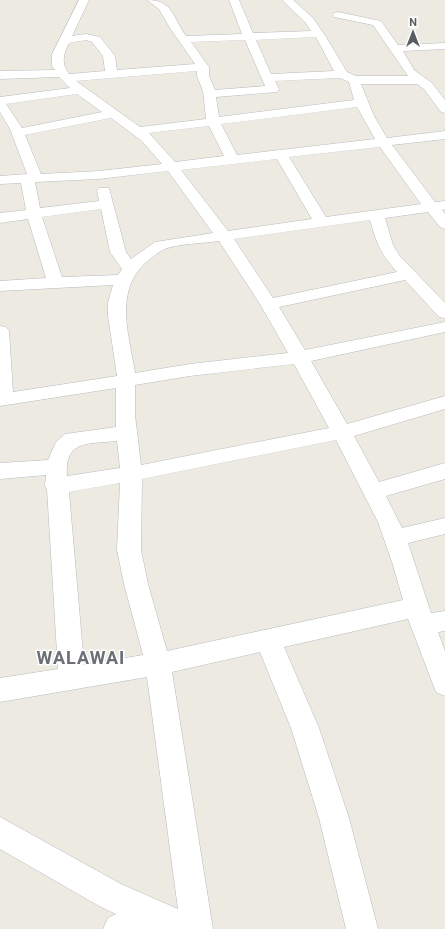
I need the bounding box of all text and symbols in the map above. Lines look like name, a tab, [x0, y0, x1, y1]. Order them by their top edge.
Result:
north arrow	[393, 12, 433, 52]
text: N	[409, 16, 417, 29]
district label: WALAWAI	[37, 647, 125, 668]

